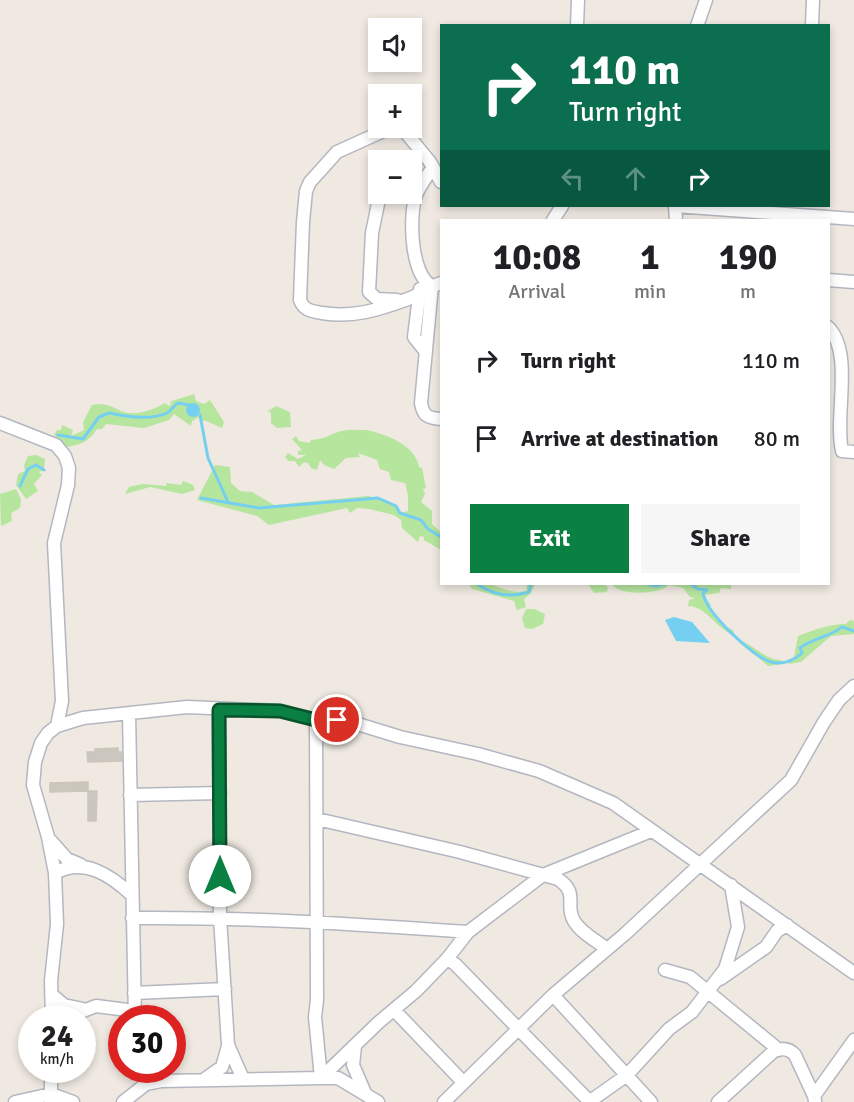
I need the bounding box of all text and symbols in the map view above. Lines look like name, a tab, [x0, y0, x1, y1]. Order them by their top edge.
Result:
map controls	[368, 18, 422, 204]
button: sound	[368, 18, 422, 72]
text: 110 m	[569, 45, 680, 96]
icon: right	[470, 48, 548, 126]
button: +	[368, 84, 422, 138]
text: Turn right	[569, 96, 682, 129]
button: −	[368, 150, 422, 204]
icon: left	[556, 162, 589, 195]
icon: ahead	[619, 162, 652, 195]
icon: right	[682, 162, 715, 195]
text: 10:08	[493, 235, 581, 280]
text: 1	[640, 235, 660, 280]
text: 190	[719, 235, 777, 280]
text: Arrival	[508, 279, 566, 304]
text: min	[634, 279, 666, 304]
text: m	[740, 279, 756, 304]
icon: right	[470, 344, 503, 377]
text: Turn right	[521, 347, 616, 374]
text: 110 m	[742, 347, 800, 374]
icon: arrive	[470, 422, 503, 455]
text: Arrive at destination	[521, 425, 718, 452]
text: 80 m	[754, 425, 800, 452]
button: Exit	[470, 504, 629, 573]
button: Share	[641, 504, 800, 573]
pin	[311, 694, 362, 745]
icon: arrive	[320, 703, 353, 736]
position arrow	[188, 844, 252, 908]
speed limit sign: 30	[108, 1005, 186, 1083]
text: 24	[41, 1018, 73, 1055]
text: km/h	[40, 1050, 74, 1068]

